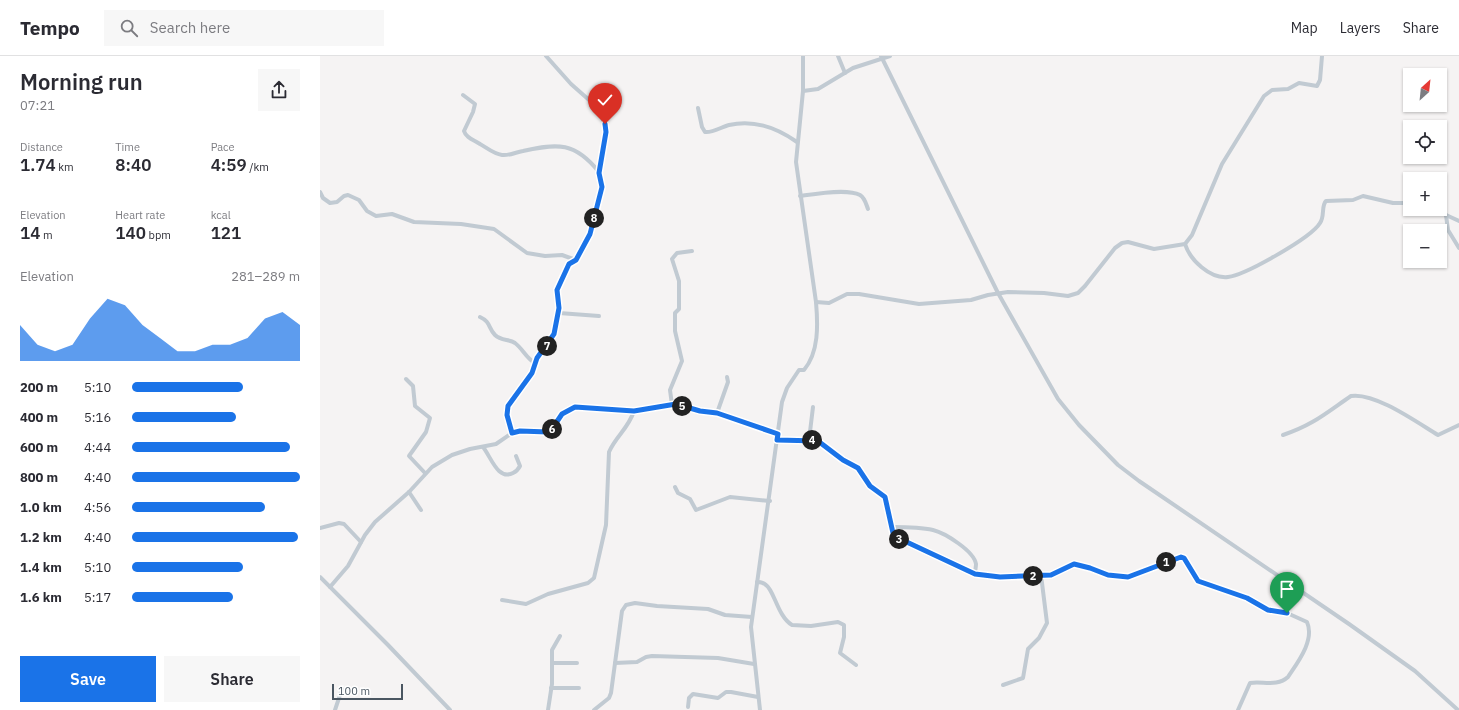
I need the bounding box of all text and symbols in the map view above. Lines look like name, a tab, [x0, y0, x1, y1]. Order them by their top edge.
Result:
search box	[104, 10, 384, 46]
text: Tempo	[20, 16, 80, 40]
icon: search	[118, 17, 140, 39]
text: Search here	[150, 18, 230, 37]
text: Map	[1291, 19, 1318, 37]
text: Layers	[1340, 19, 1381, 37]
text: Share	[1403, 19, 1439, 37]
text: Morning run	[20, 67, 143, 96]
north arrow	[1403, 68, 1447, 112]
map controls	[1403, 68, 1447, 268]
button: share	[258, 69, 300, 111]
pin	[588, 83, 622, 124]
icon: check	[594, 89, 616, 111]
text: 07:21	[20, 97, 55, 114]
button: locate	[1403, 120, 1447, 164]
text: Distance	[20, 140, 63, 154]
text: Time	[115, 140, 140, 154]
text: Pace	[211, 140, 235, 154]
text: 1.74	[20, 154, 56, 176]
text: 8:40	[115, 154, 151, 176]
text: 4:59	[211, 154, 247, 176]
text: km	[56, 160, 74, 174]
text: /km	[247, 160, 269, 174]
button: +	[1403, 172, 1447, 216]
text: Elevation	[20, 208, 66, 222]
text: Heart rate	[115, 208, 165, 222]
text: kcal	[211, 208, 231, 222]
pin: 8	[584, 208, 604, 228]
text: 8	[591, 211, 597, 225]
text: 14	[20, 222, 40, 244]
text: 140	[115, 222, 146, 244]
text: 121	[211, 222, 241, 244]
button: −	[1403, 224, 1447, 268]
text: m	[40, 228, 53, 242]
text: bpm	[146, 228, 171, 242]
text: Elevation	[20, 268, 74, 285]
text: 281–289 m	[231, 268, 300, 285]
pin: 7	[537, 336, 557, 356]
text: 7	[544, 339, 550, 353]
text: 200 m	[20, 379, 58, 396]
text: 5:10	[84, 379, 111, 396]
pin: 5	[672, 396, 692, 416]
text: 5	[679, 399, 685, 413]
text: 400 m	[20, 409, 58, 426]
text: 5:16	[84, 409, 111, 426]
pin: 6	[542, 419, 562, 439]
text: 6	[549, 422, 555, 436]
pin: 4	[802, 430, 822, 450]
text: 4	[809, 433, 815, 447]
text: 600 m	[20, 439, 58, 456]
text: 4:44	[84, 439, 111, 456]
text: 800 m	[20, 469, 58, 486]
text: 4:40	[84, 469, 111, 486]
text: 1.0 km	[20, 499, 62, 516]
text: 4:56	[84, 499, 111, 516]
text: 1.2 km	[20, 529, 62, 546]
text: 4:40	[84, 529, 111, 546]
pin: 3	[889, 529, 909, 549]
text: 3	[896, 532, 902, 546]
pin: 1	[1156, 552, 1176, 572]
text: 1	[1163, 555, 1169, 569]
text: 1.4 km	[20, 559, 62, 576]
text: 5:10	[84, 559, 111, 576]
pin: 2	[1023, 566, 1043, 586]
text: 2	[1030, 569, 1036, 583]
pin	[1270, 572, 1304, 613]
icon: arrive	[1276, 578, 1298, 600]
text: 1.6 km	[20, 589, 62, 606]
text: 5:17	[84, 589, 111, 606]
button: Save	[20, 656, 156, 702]
button: Share	[164, 656, 300, 702]
scale bar	[332, 682, 403, 701]
text: 100 m	[338, 684, 370, 698]

